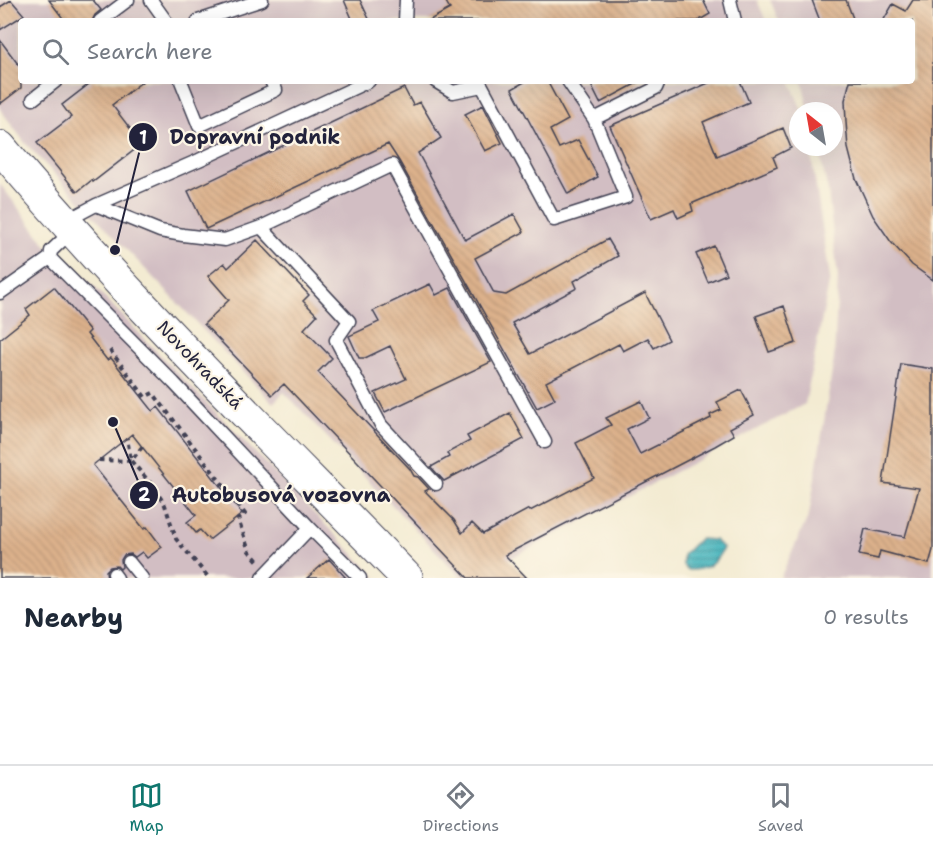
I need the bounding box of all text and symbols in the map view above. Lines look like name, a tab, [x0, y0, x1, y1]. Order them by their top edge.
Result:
search box	[18, 18, 915, 84]
icon: search	[39, 35, 72, 68]
text: Search here	[87, 37, 213, 66]
north arrow	[789, 102, 843, 156]
callout: Dopravní podnik	[128, 118, 353, 156]
text: Dopravní podnik	[170, 124, 340, 150]
text: 1	[139, 126, 147, 150]
street label: Novohradská	[152, 315, 248, 415]
callout: Autobusová vozovna	[129, 476, 402, 514]
text: Autobusová vozovna	[172, 482, 391, 508]
text: 2	[138, 483, 151, 507]
text: Nearby	[24, 600, 123, 635]
text: 0 results	[823, 604, 909, 630]
tab: Map	[130, 779, 164, 836]
tab: Directions	[423, 779, 499, 836]
tab: Saved	[758, 779, 804, 836]

